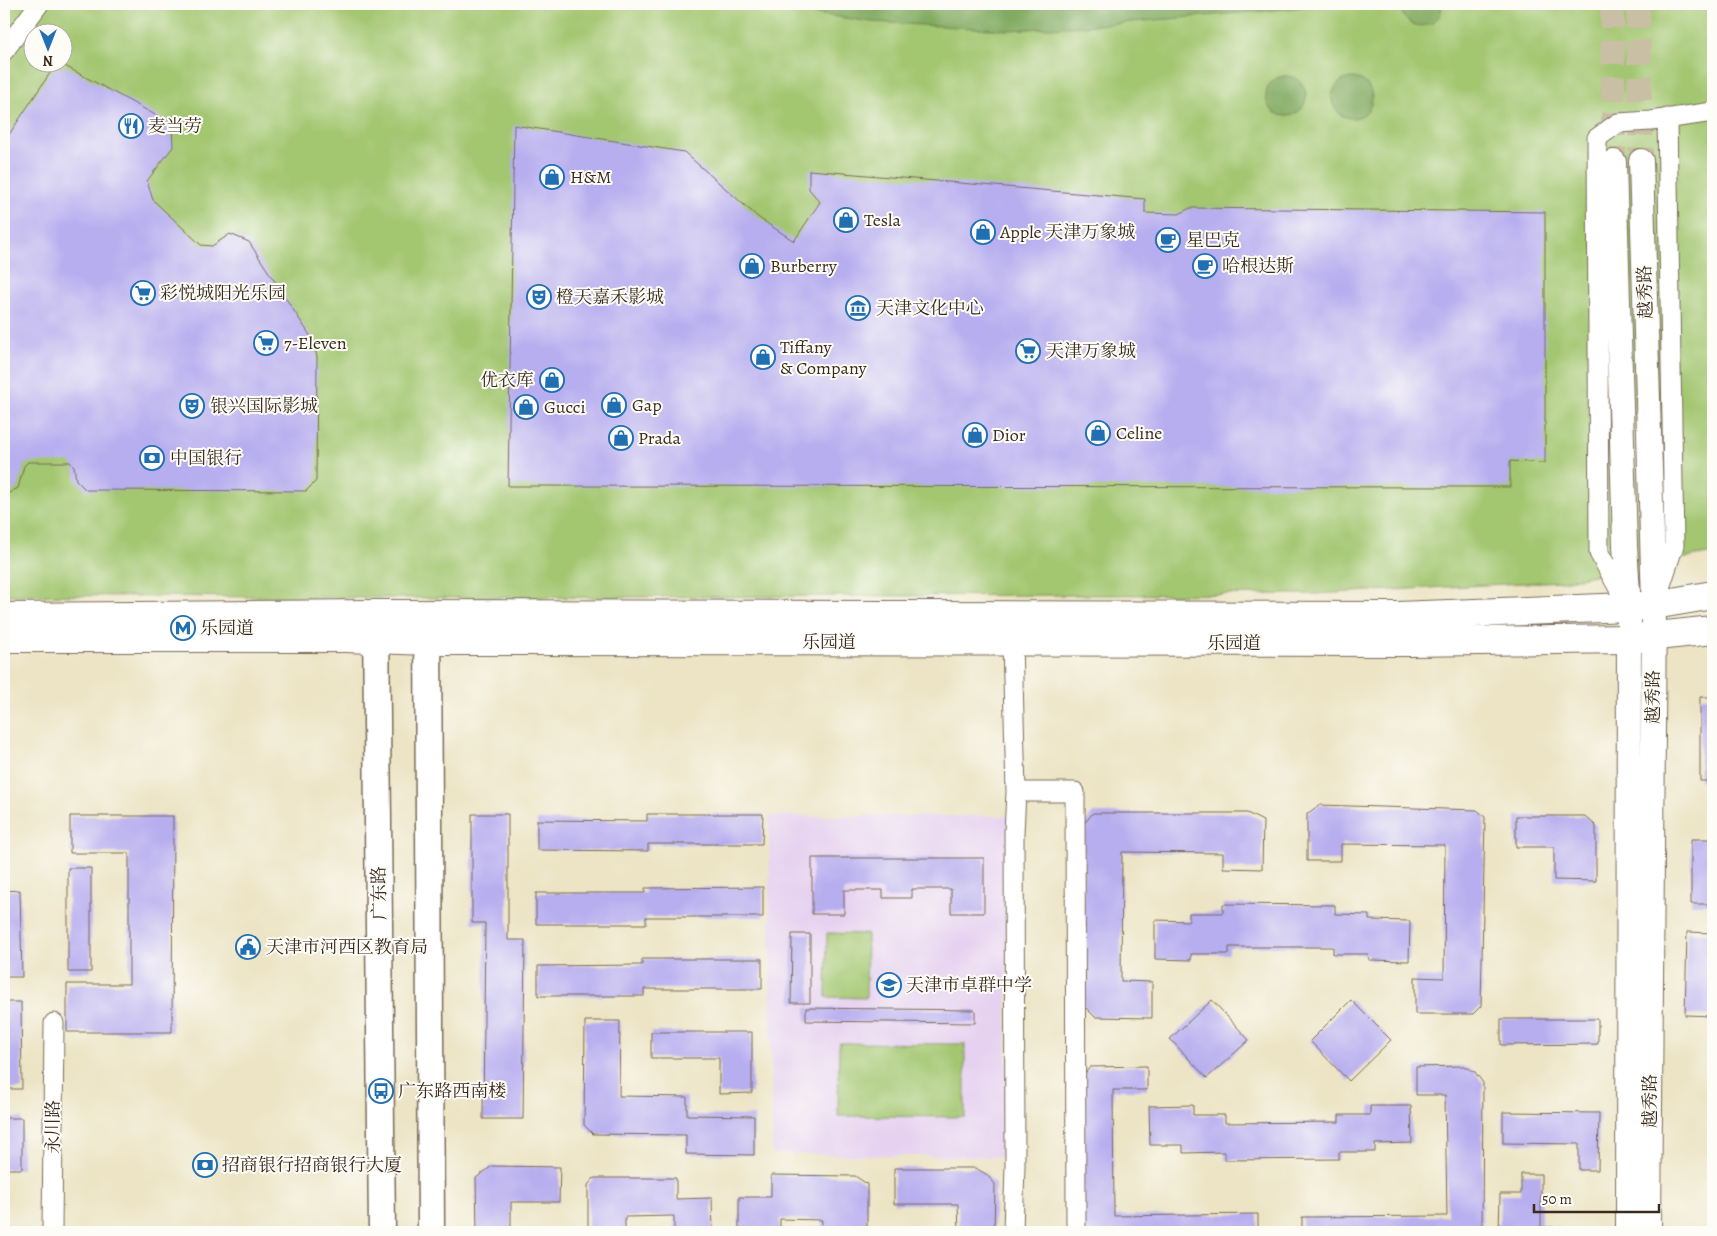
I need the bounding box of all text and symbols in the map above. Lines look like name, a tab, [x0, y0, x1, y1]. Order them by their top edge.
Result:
north arrow	[22, 22, 72, 72]
text: N	[43, 51, 53, 70]
restaurant icon: 麦当劳	[118, 113, 144, 139]
place label: 麦当劳	[148, 114, 202, 138]
shop icon: H&M	[539, 164, 565, 190]
place label: H&M	[570, 165, 611, 189]
shop icon: Tesla	[833, 207, 859, 233]
place label: Tesla	[864, 208, 901, 232]
shop icon: Apple 天津万象城	[970, 219, 996, 245]
place label: Apple 天津万象城	[999, 220, 1135, 244]
cafe icon: 星巴克	[1155, 227, 1181, 253]
place label: 星巴克	[1186, 228, 1240, 252]
shop icon: Burberry	[739, 253, 765, 279]
cafe icon: 哈根达斯	[1192, 253, 1218, 279]
place label: Burberry	[770, 254, 838, 278]
place label: 哈根达斯	[1222, 254, 1294, 278]
street label: 越秀路	[1632, 265, 1658, 319]
supermarket icon: 彩悦城阳光乐园	[130, 280, 156, 306]
place label: 彩悦城阳光乐园	[160, 281, 286, 305]
theatre icon: 橙天嘉禾影城	[526, 284, 552, 310]
place label: 橙天嘉禾影城	[556, 285, 664, 309]
museum icon: 天津文化中心	[845, 295, 871, 321]
place label: 天津文化中心	[876, 296, 984, 320]
supermarket icon: 7-Eleven	[253, 330, 279, 356]
place label: 7-Eleven	[284, 331, 347, 355]
place label: Tiffany & Company	[780, 335, 867, 380]
supermarket icon: 天津万象城	[1015, 338, 1041, 364]
place label: 天津万象城	[1046, 339, 1136, 363]
shop icon: Tiffany & Company	[750, 344, 776, 370]
shop icon: 优衣库	[539, 367, 565, 393]
place label: 优衣库	[480, 368, 534, 392]
shop icon: Gap	[601, 392, 627, 418]
theatre icon: 银兴国际影城	[179, 393, 205, 419]
place label: Gap	[632, 393, 662, 417]
place label: 银兴国际影城	[210, 394, 318, 418]
shop icon: Gucci	[513, 394, 539, 420]
place label: Gucci	[544, 395, 585, 419]
shop icon: Celine	[1085, 420, 1111, 446]
place label: Celine	[1116, 421, 1162, 445]
shop icon: Dior	[962, 422, 988, 448]
place label: Dior	[992, 423, 1026, 447]
shop icon: Prada	[608, 425, 634, 451]
place label: Prada	[638, 426, 682, 450]
bank icon: 中国银行	[139, 445, 165, 471]
place label: 中国银行	[170, 446, 242, 470]
metro station icon: 乐园道	[170, 615, 196, 641]
place label: 乐园道	[200, 616, 254, 640]
street label: 乐园道	[802, 630, 856, 654]
street label: 乐园道	[1207, 631, 1261, 655]
street label: 越秀路	[1641, 670, 1665, 724]
street label: 广东路	[367, 866, 391, 920]
public building icon: 天津市河西区教育局	[235, 934, 261, 960]
place label: 天津市河西区教育局	[266, 935, 428, 959]
school or university icon: 天津市卓群中学	[876, 972, 902, 998]
place label: 天津市卓群中学	[906, 973, 1032, 997]
street label: 越秀路	[1638, 1074, 1662, 1128]
bus stop icon: 广东路西南楼	[368, 1078, 394, 1104]
place label: 广东路西南楼	[398, 1079, 506, 1103]
street label: 永川路	[41, 1100, 65, 1154]
bank icon: 招商银行招商银行大厦	[192, 1152, 218, 1178]
place label: 招商银行招商银行大厦	[222, 1153, 402, 1177]
scale bar	[1534, 1181, 1660, 1213]
text: 50 m	[1542, 1189, 1572, 1209]

